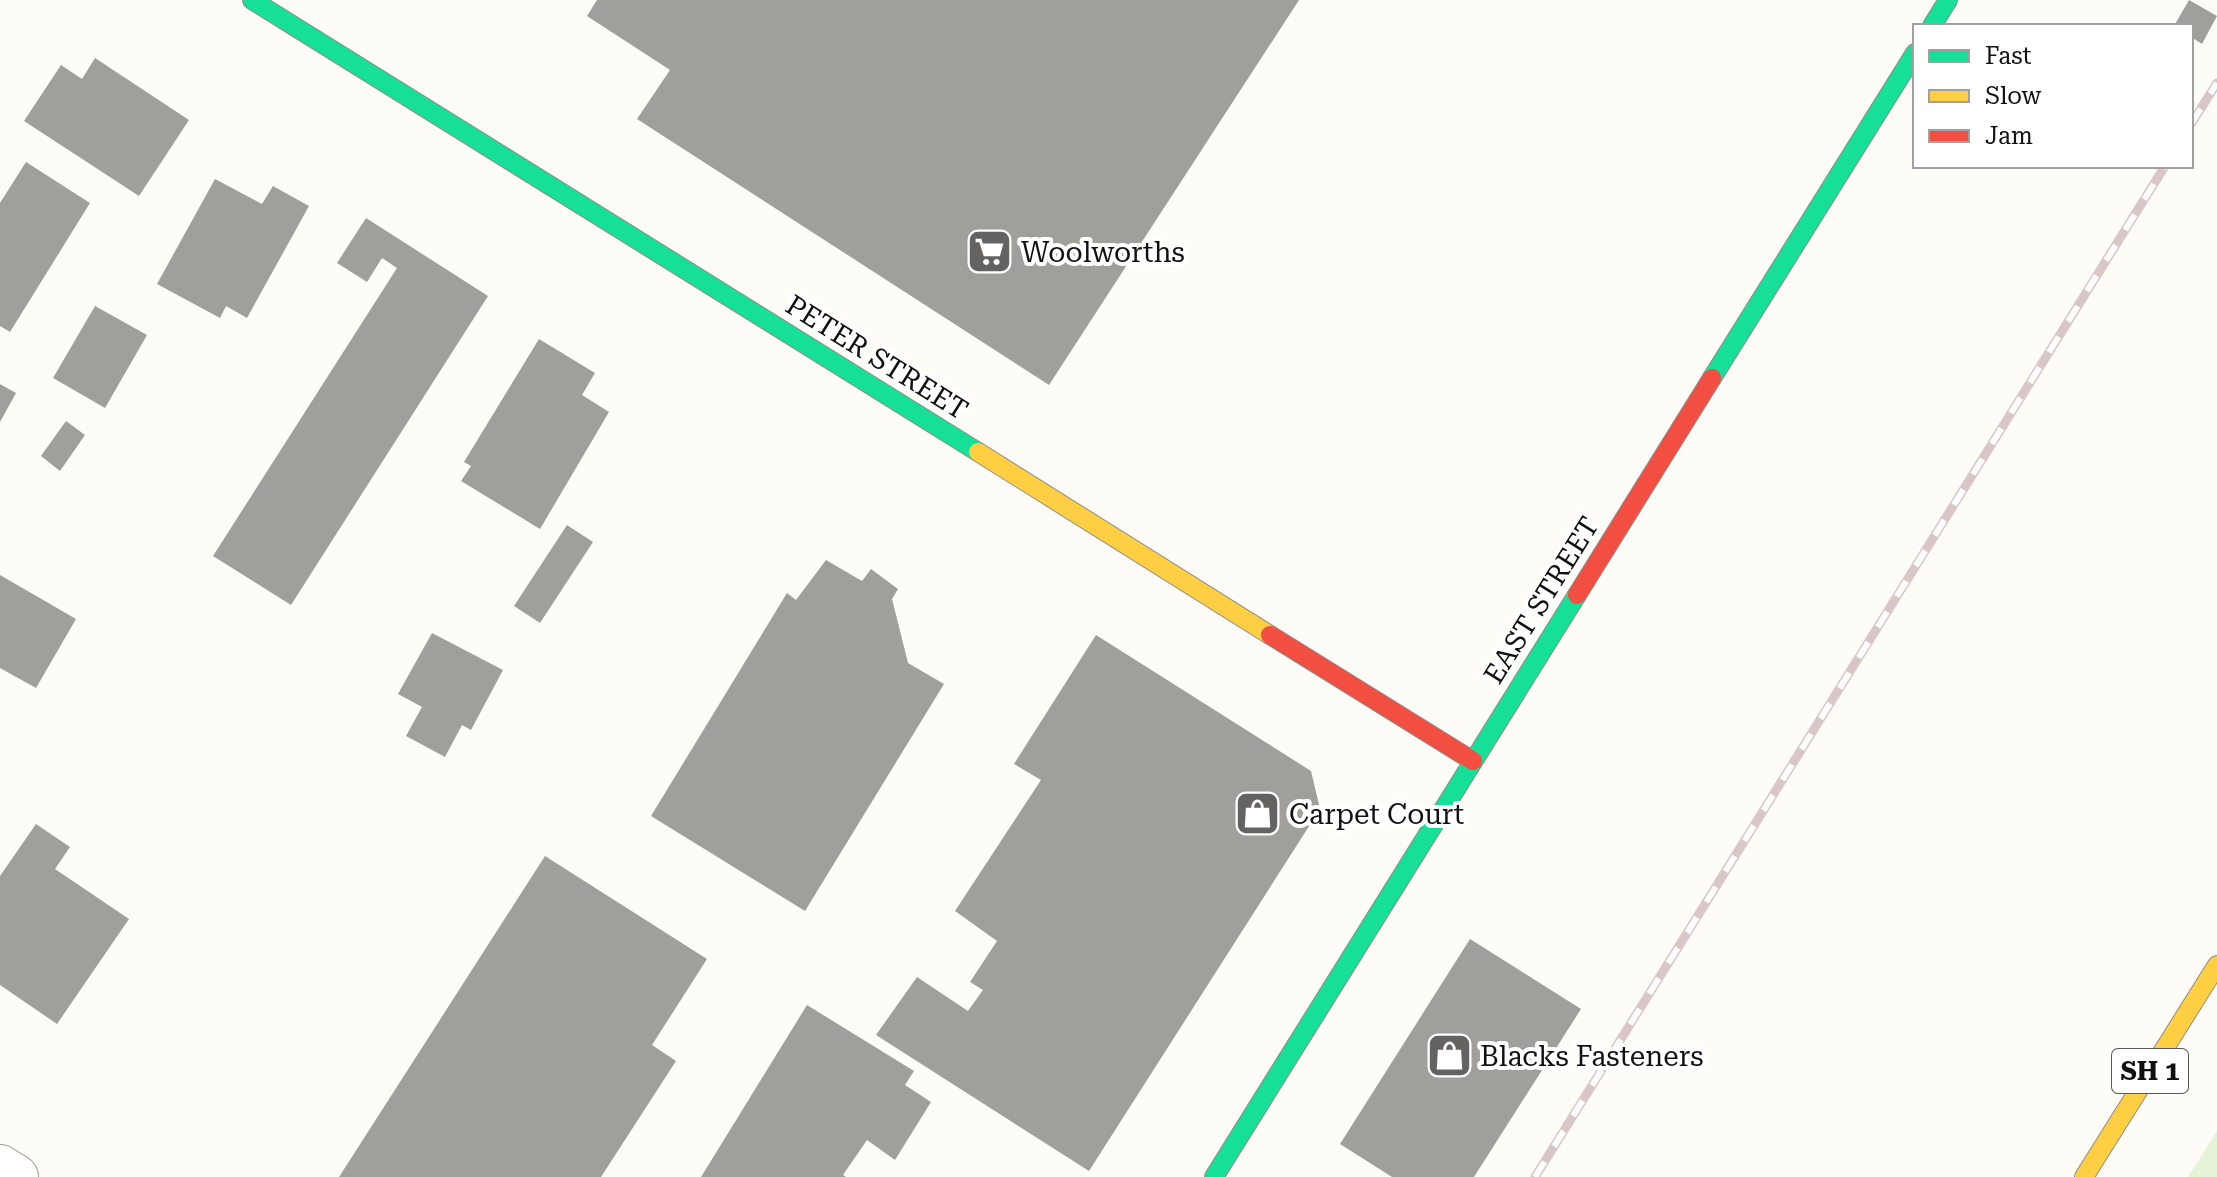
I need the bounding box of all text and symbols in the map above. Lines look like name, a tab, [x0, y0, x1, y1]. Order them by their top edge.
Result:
legend	[1913, 24, 2193, 168]
text: Fast	[1985, 42, 2032, 70]
text: Slow	[1985, 82, 2042, 110]
text: Jam	[1985, 122, 2033, 150]
supermarket icon: Woolworths	[966, 228, 1014, 276]
place label: Woolworths	[1021, 236, 1185, 269]
street label: PETER STREET	[780, 288, 974, 427]
street label: EAST STREET	[1477, 511, 1606, 690]
shop icon: Carpet Court	[1234, 790, 1282, 838]
place label: Carpet Court	[1289, 798, 1464, 831]
shop icon: Blacks Fasteners	[1425, 1032, 1473, 1080]
place label: Blacks Fasteners	[1480, 1040, 1703, 1073]
road number: SH 1	[2112, 1049, 2188, 1093]

